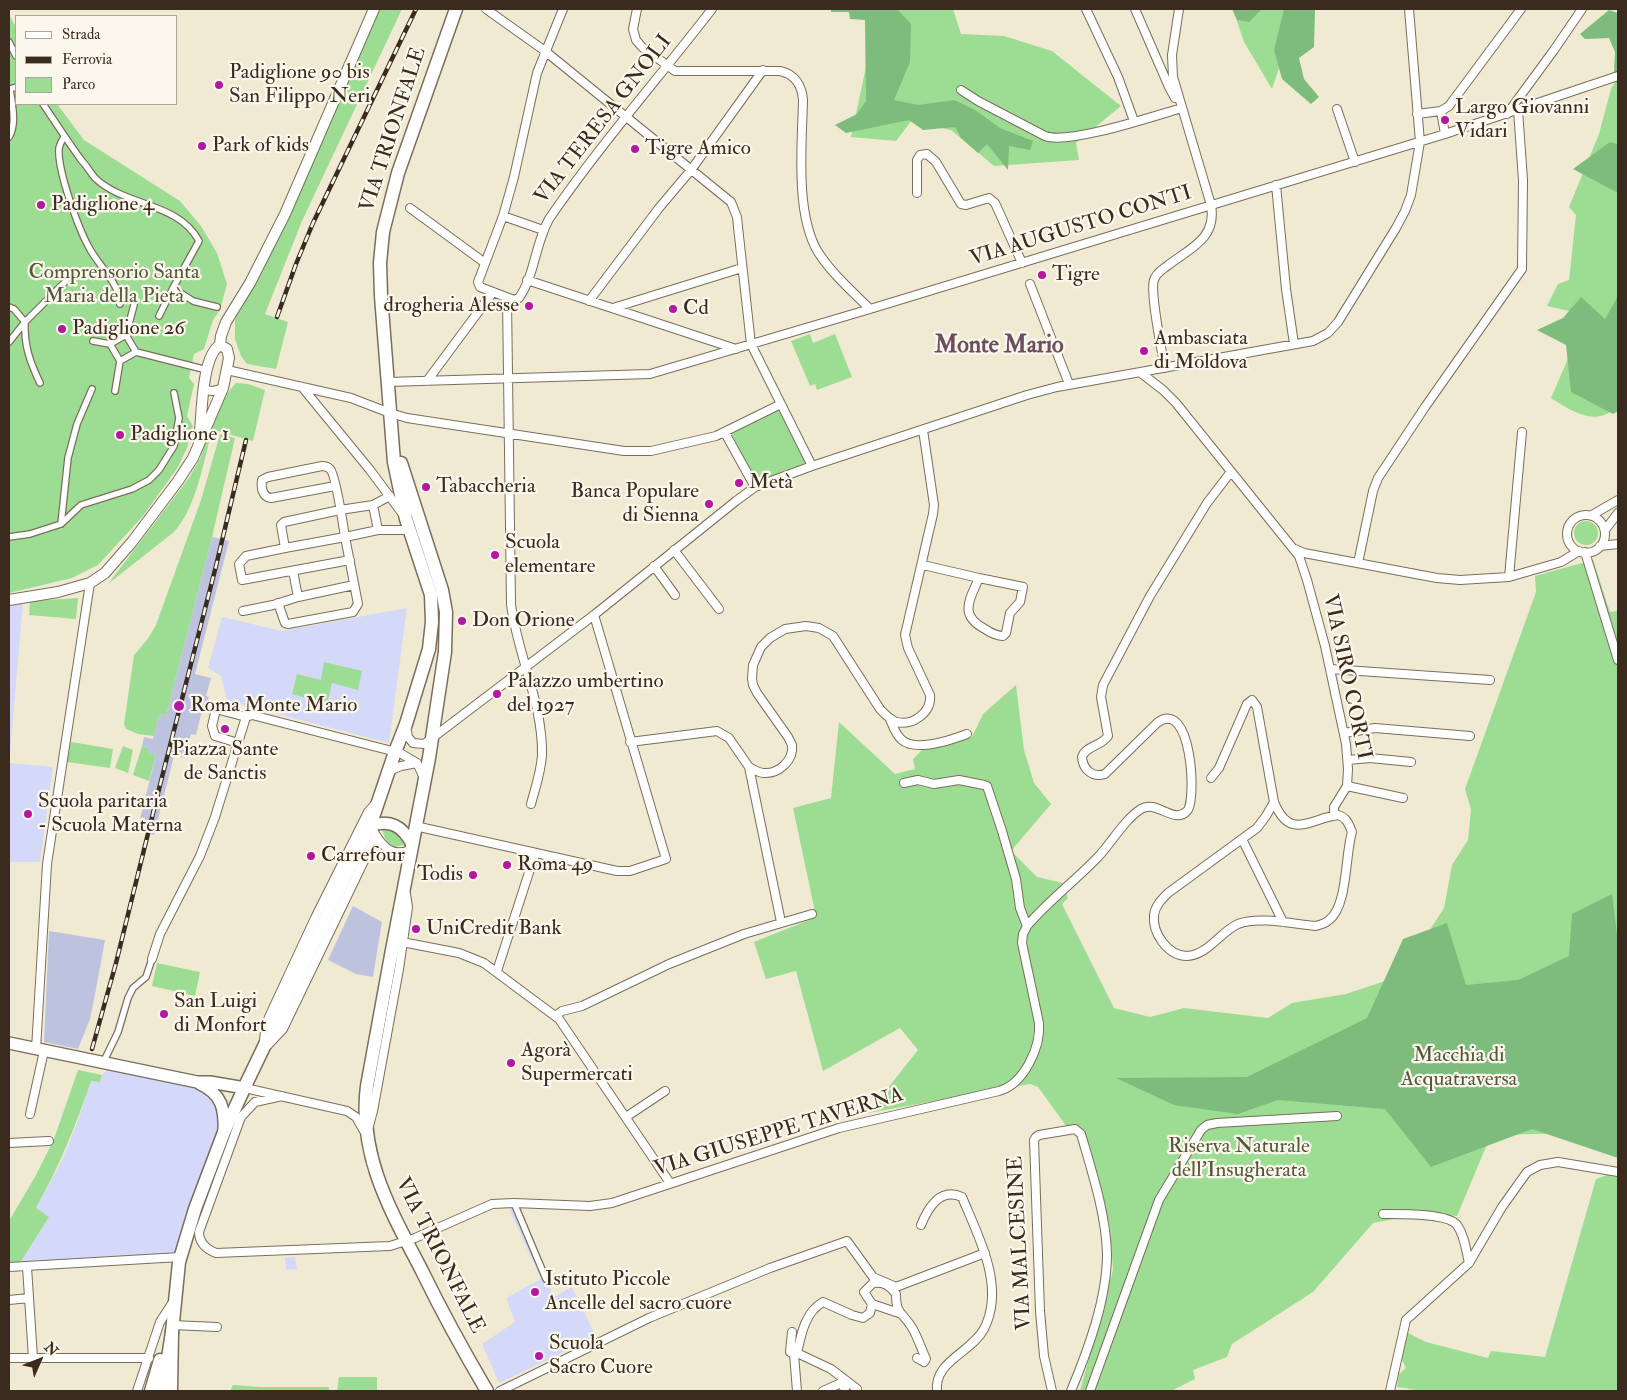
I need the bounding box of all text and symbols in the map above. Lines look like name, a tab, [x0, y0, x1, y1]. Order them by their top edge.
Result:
legend	[15, 15, 178, 105]
text: Strada	[62, 25, 101, 44]
street label: VIA TERESA GNOLI	[530, 30, 678, 210]
street label: VIA TRIONFALE	[355, 44, 433, 216]
text: Ferrovia	[62, 50, 112, 69]
place label: Padiglione 90 bis San Filippo Neri	[229, 60, 370, 110]
text: Parco	[62, 75, 95, 94]
marker: Padiglione 90 bis San Filippo Neri	[213, 79, 225, 91]
place label: Largo Giovanni Vidari	[1455, 95, 1589, 145]
marker: Largo Giovanni Vidari	[1439, 114, 1451, 126]
place label: Park of kids	[212, 133, 309, 159]
place label: Tigre Amico	[645, 136, 751, 162]
marker: Park of kids	[196, 140, 208, 152]
marker: Tigre Amico	[629, 143, 641, 155]
street label: VIA AUGUSTO CONTI	[967, 181, 1195, 273]
place label: Padiglione 4	[51, 192, 154, 218]
marker: Padiglione 4	[35, 199, 47, 211]
park label: Comprensorio Santa Maria della Pietà	[28, 260, 200, 310]
place label: Tigre	[1052, 262, 1100, 288]
marker: Tigre	[1036, 269, 1048, 281]
place label: drogheria Alesse	[384, 293, 519, 319]
place label: Cd	[683, 296, 709, 322]
marker: drogheria Alesse	[523, 300, 535, 312]
marker: Cd	[667, 303, 679, 315]
place label: Padiglione 26	[72, 316, 185, 342]
marker: Padiglione 26	[56, 323, 68, 335]
place label: Ambasciata di Moldova	[1154, 326, 1248, 376]
district label: Monte Mario	[934, 333, 1064, 361]
marker: Ambasciata di Moldova	[1138, 345, 1150, 357]
place label: Padiglione 1	[130, 422, 229, 448]
marker: Padiglione 1	[114, 429, 126, 441]
place label: Metà	[749, 470, 793, 496]
place label: Tabaccheria	[436, 474, 536, 500]
marker: Metà	[733, 477, 745, 489]
place label: Banca Populare di Sienna	[571, 479, 699, 529]
marker: Tabaccheria	[420, 481, 432, 493]
marker: Banca Populare di Sienna	[703, 498, 715, 510]
place label: Scuola elementare	[505, 530, 596, 580]
marker: Scuola elementare	[489, 549, 501, 561]
street label: VIA SIRO CORTI	[1316, 592, 1376, 762]
place label: Don Orione	[472, 608, 575, 634]
marker: Don Orione	[456, 615, 468, 627]
place label: Palazzo umbertino del 1927	[507, 669, 664, 719]
marker: Palazzo umbertino del 1927	[491, 688, 503, 700]
place label: Roma Monte Mario	[190, 693, 357, 719]
marker: Roma Monte Mario	[172, 699, 186, 713]
marker: Piazza Sante de Sanctis	[219, 723, 231, 735]
place label: Piazza Sante de Sanctis	[172, 737, 278, 787]
place label: Scuola paritaria - Scuola Materna	[38, 789, 182, 839]
marker: Scuola paritaria - Scuola Materna	[22, 808, 34, 820]
place label: Carrefour	[321, 843, 405, 869]
marker: Carrefour	[305, 850, 317, 862]
place label: Roma 49	[517, 852, 593, 878]
marker: Roma 49	[501, 859, 513, 871]
place label: Todis	[417, 862, 463, 888]
marker: Todis	[467, 869, 479, 881]
place label: UniCredit Bank	[426, 916, 561, 942]
marker: UniCredit Bank	[410, 923, 422, 935]
place label: San Luigi di Monfort	[174, 989, 267, 1039]
marker: San Luigi di Monfort	[158, 1008, 170, 1020]
place label: Agorà Supermercati	[521, 1038, 633, 1088]
park label: Macchia di Acquatraversa	[1401, 1043, 1517, 1093]
marker: Agorà Supermercati	[505, 1057, 517, 1069]
street label: VIA GIUSEPPE TAVERNA	[651, 1083, 907, 1183]
park label: Riserva Naturale dell'Insugherata	[1168, 1134, 1310, 1184]
street label: VIA MALCESINE	[1004, 1155, 1038, 1331]
street label: VIA TRIONFALE	[389, 1174, 489, 1338]
place label: Istituto Piccole Ancelle del sacro cuore	[545, 1267, 732, 1317]
marker: Istituto Piccole Ancelle del sacro cuore	[529, 1286, 541, 1298]
place label: Scuola Sacro Cuore	[549, 1331, 653, 1381]
north arrow	[15, 1335, 65, 1385]
text: N	[41, 1339, 62, 1360]
marker: Scuola Sacro Cuore	[533, 1350, 545, 1362]

